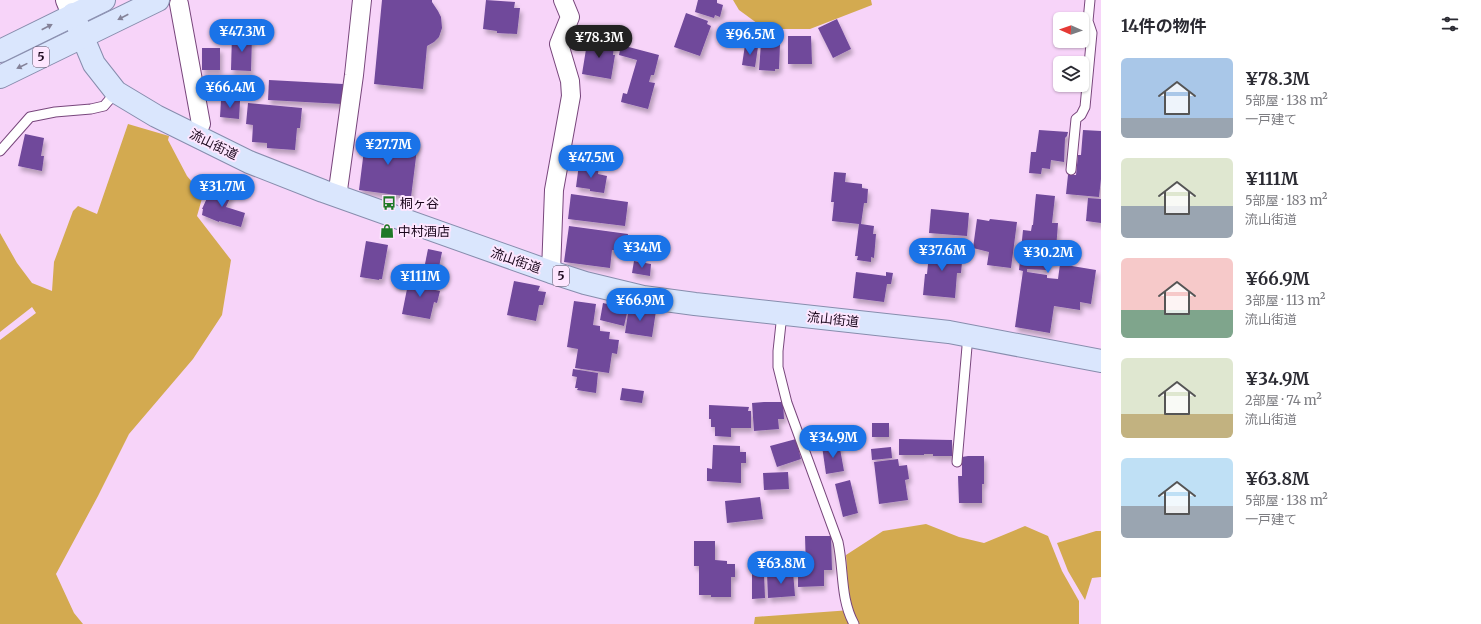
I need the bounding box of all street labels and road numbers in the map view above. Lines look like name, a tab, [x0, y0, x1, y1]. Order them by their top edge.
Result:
road number: 5	[33, 47, 49, 67]
street label: 流山街道	[187, 125, 241, 163]
street label: 流山街道	[488, 244, 543, 277]
road number: 5	[553, 266, 569, 286]
street label: 流山街道	[806, 308, 860, 331]

